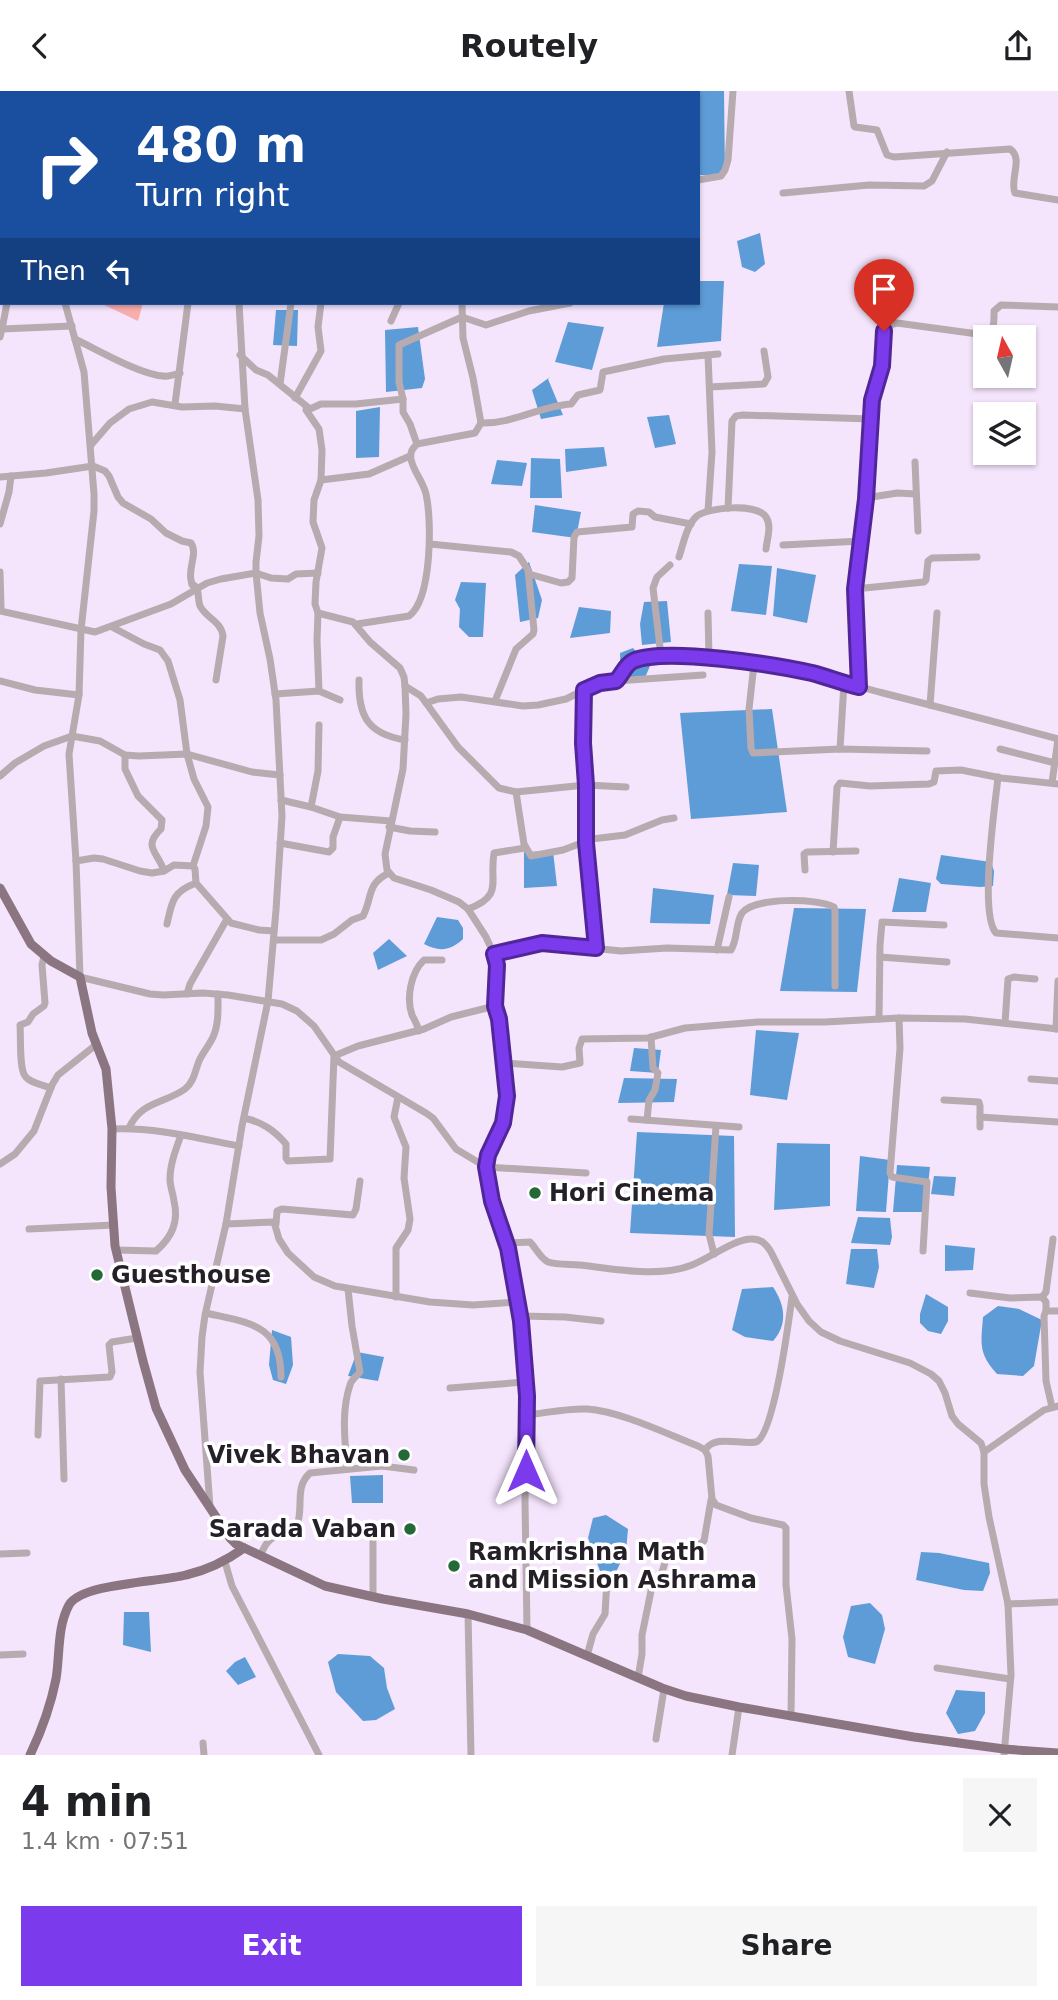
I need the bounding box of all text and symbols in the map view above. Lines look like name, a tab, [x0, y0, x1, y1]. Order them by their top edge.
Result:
icon: back	[21, 27, 59, 65]
text: Routely	[460, 27, 598, 65]
icon: share	[999, 27, 1037, 65]
text: 480 m	[136, 117, 306, 174]
icon: right	[21, 119, 112, 210]
text: Turn right	[136, 176, 289, 214]
icon: left	[100, 252, 138, 290]
text: Then	[21, 256, 86, 286]
pin	[854, 259, 914, 331]
icon: arrive	[865, 270, 903, 308]
north arrow	[973, 325, 1036, 389]
map controls	[973, 325, 1036, 465]
button: layers	[973, 402, 1036, 465]
place label: Hori Cinema	[549, 1179, 714, 1207]
marker: Hori Cinema	[527, 1185, 543, 1201]
place label: Guesthouse	[111, 1261, 271, 1289]
marker: Guesthouse	[89, 1267, 105, 1283]
position arrow	[489, 1434, 563, 1508]
place label: Vivek Bhavan	[207, 1441, 390, 1469]
marker: Vivek Bhavan	[396, 1447, 412, 1463]
place label: Sarada Vaban	[209, 1515, 396, 1543]
marker: Sarada Vaban	[402, 1521, 418, 1537]
place label: Ramkrishna Math and Mission Ashrama	[468, 1538, 757, 1594]
marker: Ramkrishna Math and Mission Ashrama	[446, 1558, 462, 1574]
text: 4 min	[21, 1777, 153, 1826]
button: close	[963, 1778, 1037, 1852]
text: 1.4 km · 07:51	[21, 1828, 189, 1854]
button: Exit	[21, 1906, 522, 1986]
button: Share	[536, 1906, 1037, 1986]

